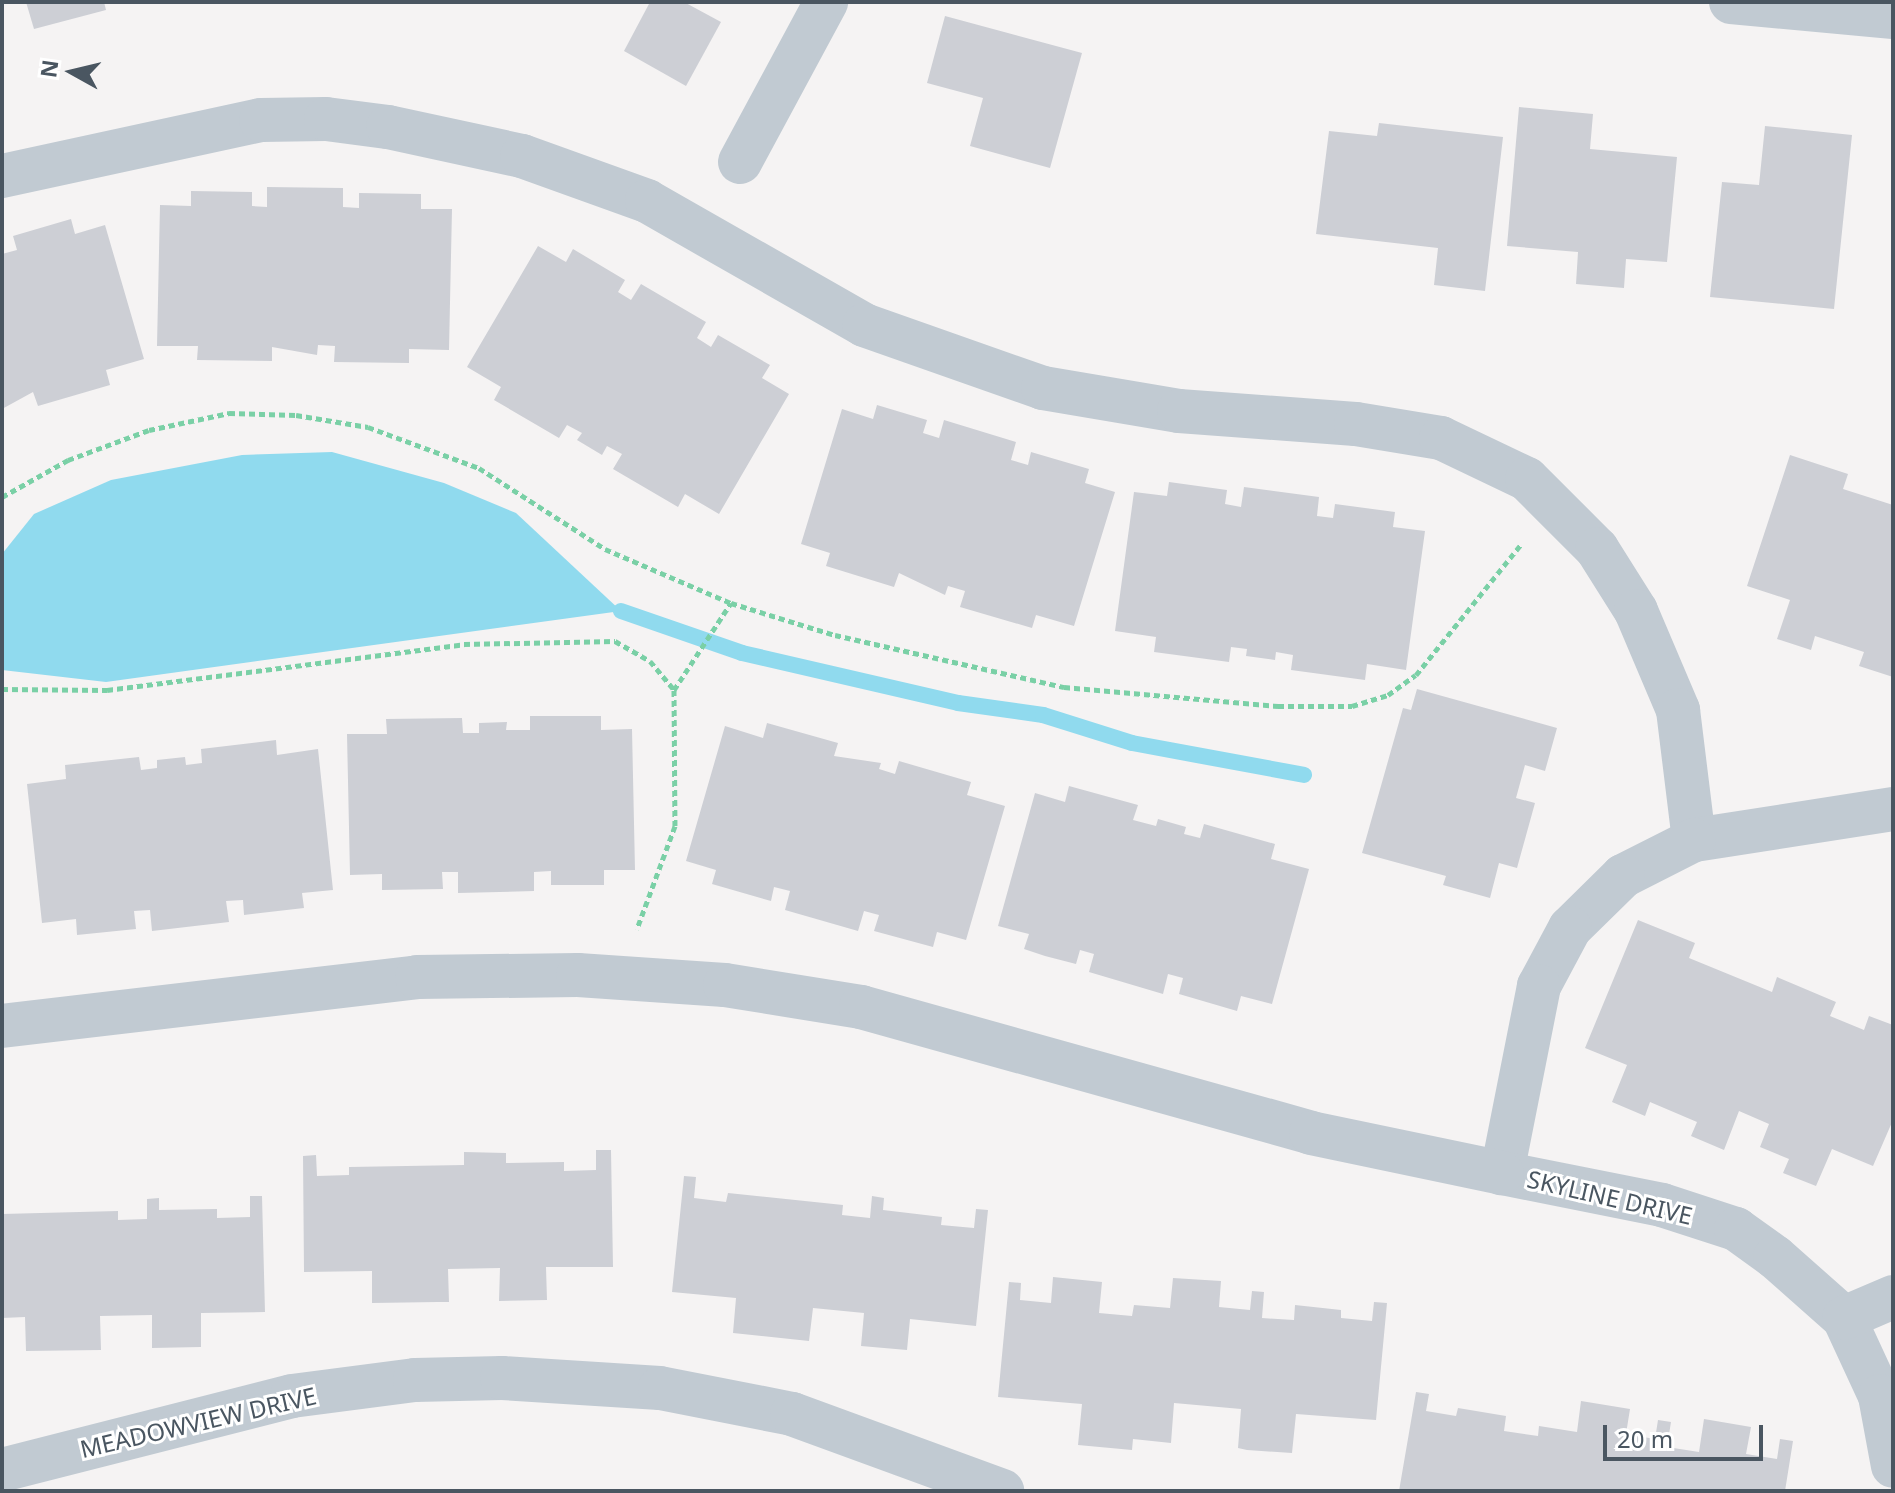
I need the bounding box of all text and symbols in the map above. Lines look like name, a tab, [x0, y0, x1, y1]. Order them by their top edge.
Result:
north arrow	[32, 32, 112, 112]
text: N	[32, 58, 64, 80]
street label: SKYLINE DRIVE	[1525, 1164, 1695, 1230]
street label: MEADOWVIEW DRIVE	[77, 1381, 319, 1463]
scale bar	[1607, 1409, 1767, 1459]
text: 20 m	[1617, 1422, 1673, 1455]

